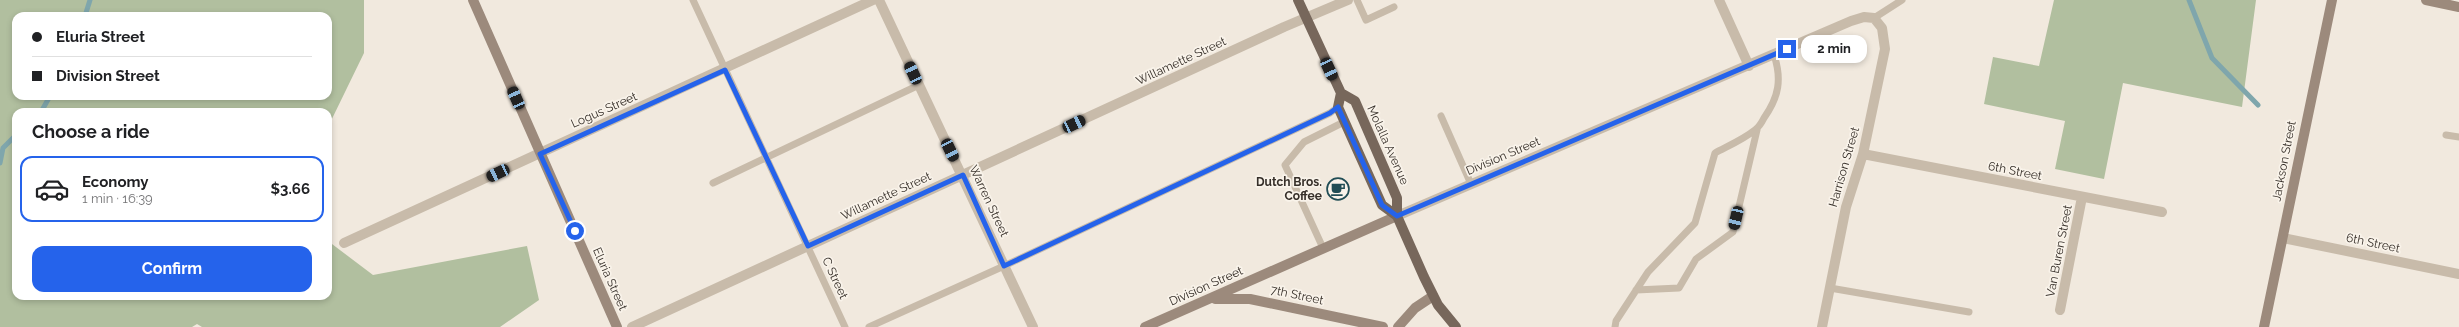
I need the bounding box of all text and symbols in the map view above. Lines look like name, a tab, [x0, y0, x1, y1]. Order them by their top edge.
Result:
text: Eluria Street	[56, 28, 145, 46]
street label: Willamette Street	[1134, 34, 1228, 88]
callout: 2 min	[1801, 35, 1867, 63]
route end	[1778, 40, 1796, 58]
text: 2 min	[1817, 41, 1851, 56]
car	[1318, 56, 1340, 82]
car	[902, 60, 924, 86]
text: Division Street	[56, 67, 160, 85]
car	[506, 85, 526, 111]
street label: Logus Street	[569, 89, 639, 131]
street label: Molalla Avenue	[1364, 103, 1412, 187]
car	[1061, 113, 1087, 135]
street label: Jackson Street	[2269, 120, 2299, 202]
text: Choose a ride	[32, 121, 150, 142]
street label: Harrison Street	[1826, 125, 1862, 209]
street label: Division Street	[1464, 134, 1542, 178]
car	[939, 137, 961, 163]
street label: 6th Street	[1987, 159, 2043, 183]
car	[485, 162, 511, 184]
street label: Warren Street	[966, 163, 1012, 239]
street label: Willamette Street	[839, 169, 933, 223]
icon: car	[34, 171, 70, 207]
text: Economy	[82, 173, 149, 191]
place label: Dutch Bros. Coffee	[1256, 175, 1322, 203]
cafe icon: Dutch Bros. Coffee	[1325, 176, 1351, 202]
text: $3.66	[271, 180, 310, 198]
text: 1 min · 16:39	[82, 191, 153, 206]
street label: Van Buren Street	[2043, 204, 2075, 298]
car	[1727, 205, 1745, 231]
route start	[566, 222, 584, 240]
street label: 6th Street	[2345, 230, 2401, 256]
street label: Eluria Street	[590, 245, 630, 313]
button: Confirm	[32, 246, 312, 292]
street label: C Street	[819, 255, 851, 301]
street label: Division Street	[1167, 264, 1245, 308]
street label: 7th Street	[1269, 283, 1325, 307]

